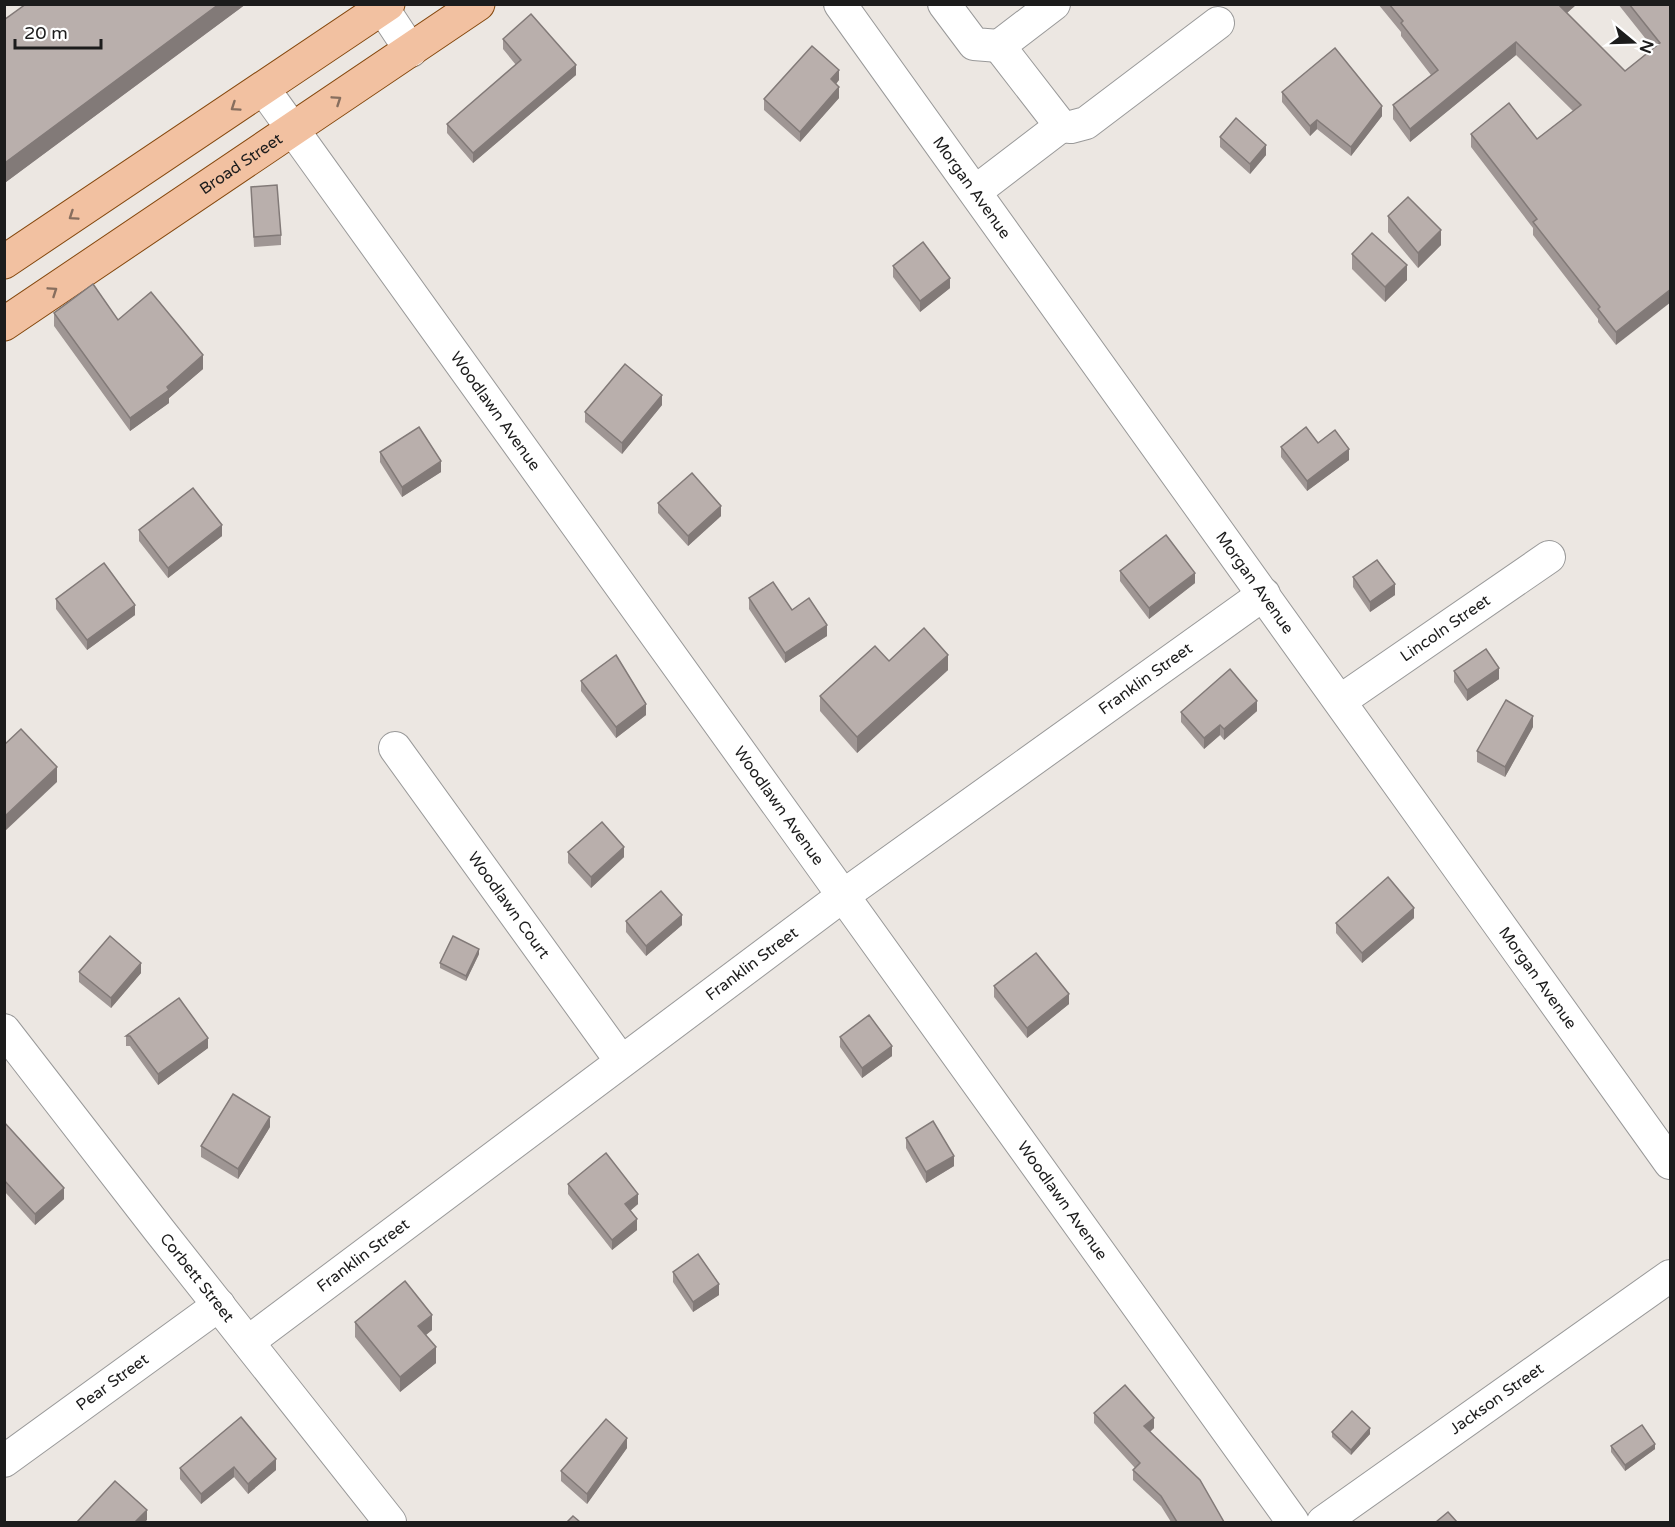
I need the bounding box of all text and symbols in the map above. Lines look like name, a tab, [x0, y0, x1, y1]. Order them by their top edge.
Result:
scale bar	[15, 12, 100, 50]
north arrow	[1603, 12, 1663, 72]
text: 20 m	[24, 22, 68, 44]
text: N	[1635, 37, 1658, 56]
one-way arrow	[330, 97, 341, 108]
one-way arrow	[231, 100, 241, 112]
street label: Broad Street	[196, 129, 286, 199]
street label: Morgan Avenue	[928, 133, 1015, 243]
one-way arrow	[69, 209, 80, 220]
one-way arrow	[47, 287, 57, 299]
street label: Woodlawn Avenue	[446, 348, 545, 475]
street label: Morgan Avenue	[1211, 528, 1298, 638]
street label: Lincoln Street	[1397, 590, 1494, 666]
street label: Franklin Street	[1095, 639, 1196, 719]
street label: Woodlawn Avenue	[729, 743, 828, 869]
street label: Woodlawn Court	[463, 848, 554, 963]
street label: Franklin Street	[702, 923, 802, 1005]
street label: Morgan Avenue	[1494, 923, 1581, 1033]
street label: Woodlawn Avenue	[1013, 1137, 1112, 1264]
street label: Franklin Street	[313, 1214, 413, 1297]
street label: Corbett Street	[155, 1229, 238, 1326]
street label: Pear Street	[72, 1349, 153, 1415]
street label: Jackson Street	[1446, 1359, 1548, 1439]

